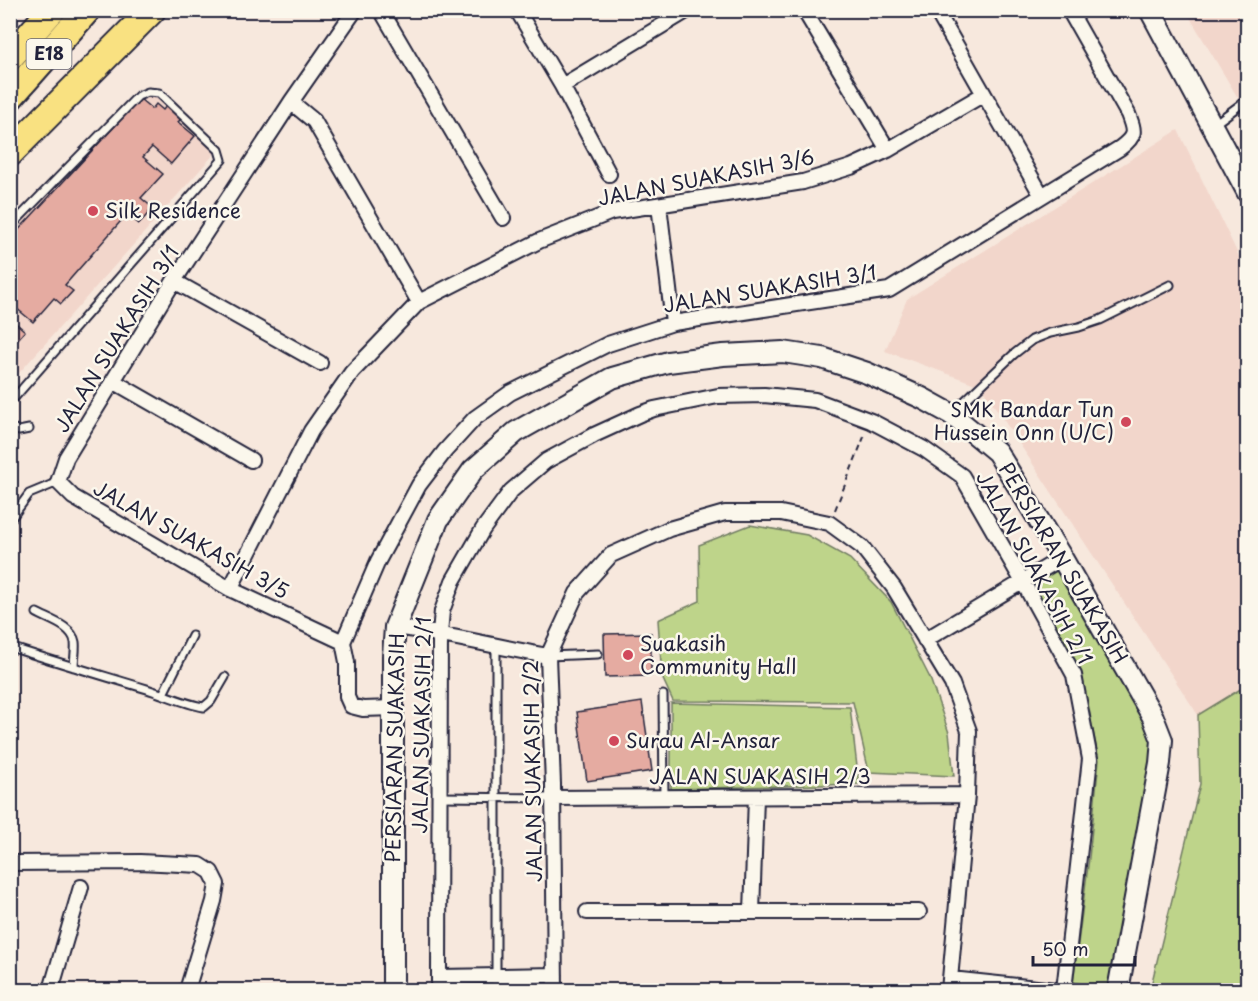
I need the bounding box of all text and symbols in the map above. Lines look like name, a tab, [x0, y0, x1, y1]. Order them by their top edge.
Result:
road number: E18	[26, 39, 72, 69]
street label: JALAN SUAKASIH 3/6	[595, 141, 817, 213]
place label: Silk Residence	[105, 195, 241, 225]
marker: Silk Residence	[86, 204, 100, 218]
street label: JALAN SUAKASIH 3/1	[46, 239, 186, 438]
street label: JALAN SUAKASIH 3/1	[661, 256, 879, 320]
place label: SMK Bandar Tun Hussein Onn (U/C)	[934, 394, 1114, 447]
marker: SMK Bandar Tun Hussein Onn (U/C)	[1119, 415, 1133, 429]
street label: PERSIARAN SUAKASIH	[992, 456, 1136, 669]
street label: JALAN SUAKASIH 2/1	[969, 465, 1101, 670]
street label: JALAN SUAKASIH 3/5	[88, 473, 295, 606]
street label: JALAN SUAKASIH 2/1	[404, 616, 438, 834]
place label: Suakasih Community Hall	[640, 628, 796, 681]
street label: PERSIARAN SUAKASIH	[377, 633, 411, 863]
marker: Suakasih Community Hall	[621, 648, 635, 662]
street label: JALAN SUAKASIH 2/2	[515, 660, 549, 882]
place label: Surau Al-Ansar	[626, 725, 779, 755]
marker: Surau Al-Ansar	[607, 734, 621, 748]
street label: JALAN SUAKASIH 2/3	[649, 761, 871, 791]
scale bar	[1033, 929, 1135, 967]
text: 50 m	[1042, 935, 1089, 962]

